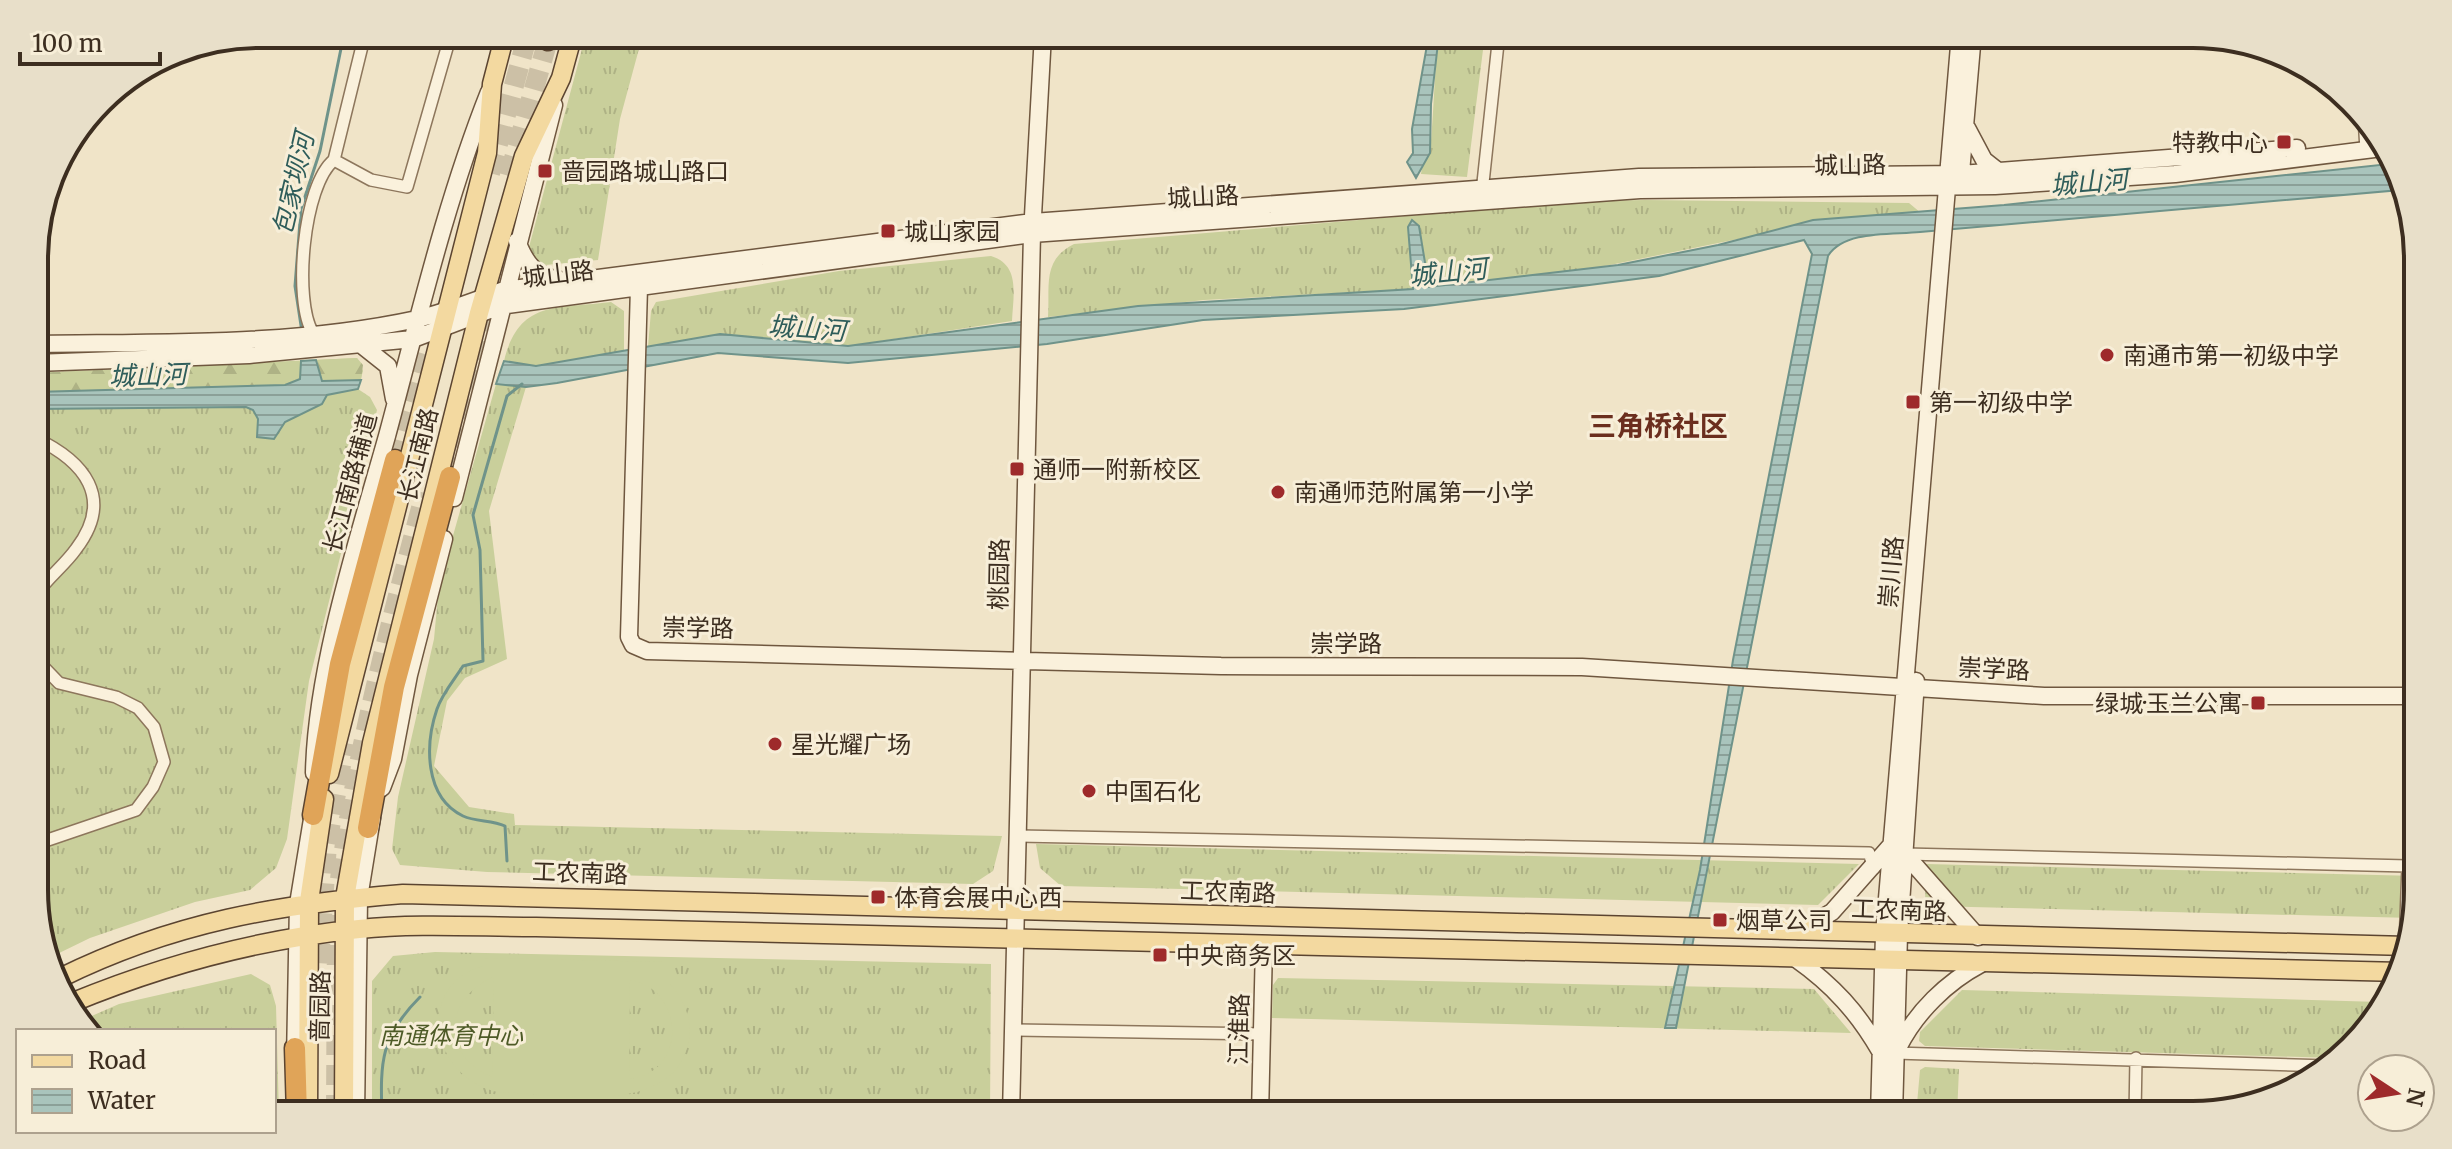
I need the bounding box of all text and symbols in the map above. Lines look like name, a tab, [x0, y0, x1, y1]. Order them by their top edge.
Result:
scale bar	[20, 16, 160, 66]
text: 100 m	[32, 28, 103, 59]
water label: 包家坝河	[265, 125, 322, 238]
place label: 特教中心	[2172, 127, 2268, 158]
marker: 特教中心	[2275, 133, 2293, 151]
street label: 城山路	[1814, 149, 1886, 181]
place label: 啬园路城山路口	[561, 156, 729, 187]
marker: 啬园路城山路口	[536, 162, 554, 180]
water label: 城山河	[2049, 162, 2134, 202]
street label: 城山路	[1166, 180, 1240, 214]
place label: 城山家园	[904, 216, 1000, 247]
marker: 城山家园	[879, 222, 897, 240]
water label: 城山河	[1407, 251, 1493, 292]
street label: 城山路	[520, 254, 596, 294]
water label: 城山河	[767, 309, 852, 348]
place label: 南通市第一初级中学	[2123, 340, 2339, 371]
marker: 南通市第一初级中学	[2098, 346, 2116, 364]
water label: 城山河	[108, 357, 193, 393]
place label: 第一初级中学	[1929, 387, 2073, 418]
marker: 第一初级中学	[1904, 393, 1922, 411]
street label: 长江南路	[391, 405, 445, 505]
district label: 三角桥社区	[1588, 408, 1728, 444]
street label: 长江南路辅道	[316, 409, 384, 557]
place label: 通师一附新校区	[1033, 454, 1201, 485]
marker: 通师一附新校区	[1008, 460, 1026, 478]
place label: 南通师范附属第一小学	[1294, 477, 1534, 508]
marker: 南通师范附属第一小学	[1269, 483, 1287, 501]
street label: 崇川路	[1872, 535, 1910, 609]
street label: 桃园路	[983, 538, 1015, 610]
street label: 崇学路	[662, 612, 734, 644]
street label: 崇学路	[1310, 628, 1382, 659]
street label: 崇学路	[1957, 652, 2031, 686]
place label: 绿城·玉兰公寓	[2095, 688, 2242, 719]
marker: 绿城·玉兰公寓	[2249, 694, 2267, 712]
place label: 星光耀广场	[791, 729, 911, 760]
marker: 星光耀广场	[766, 735, 784, 753]
place label: 中国石化	[1105, 776, 1201, 807]
marker: 中国石化	[1080, 782, 1098, 800]
street label: 工农南路	[531, 856, 629, 890]
street label: 工农南路	[1179, 875, 1277, 909]
place label: 体育会展中心西	[894, 882, 1062, 913]
marker: 体育会展中心西	[869, 888, 887, 906]
street label: 工农南路	[1850, 893, 1948, 927]
place label: 烟草公司	[1736, 905, 1832, 936]
marker: 烟草公司	[1711, 911, 1729, 929]
place label: 中央商务区	[1176, 940, 1296, 971]
marker: 中央商务区	[1151, 946, 1169, 964]
street label: 啬园路	[304, 970, 336, 1042]
street label: 江淮路	[1223, 993, 1255, 1065]
park label: 南通体育中心	[379, 1020, 524, 1051]
legend	[16, 1029, 276, 1133]
text: Road	[88, 1045, 146, 1076]
north arrow	[2356, 1053, 2436, 1133]
text: Water	[87, 1085, 156, 1116]
text: N	[2400, 1086, 2431, 1109]

